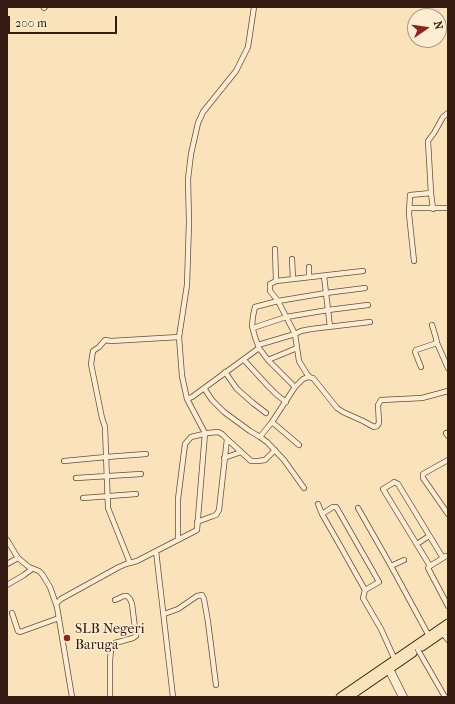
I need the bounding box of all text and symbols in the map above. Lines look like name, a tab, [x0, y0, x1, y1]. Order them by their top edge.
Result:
scale bar	[10, 8, 119, 34]
north arrow	[407, 8, 447, 48]
text: 200 m	[15, 16, 47, 30]
text: N	[431, 20, 445, 31]
place label: SLB Negeri Baruga	[75, 622, 145, 654]
marker: SLB Negeri Baruga	[62, 633, 72, 643]

